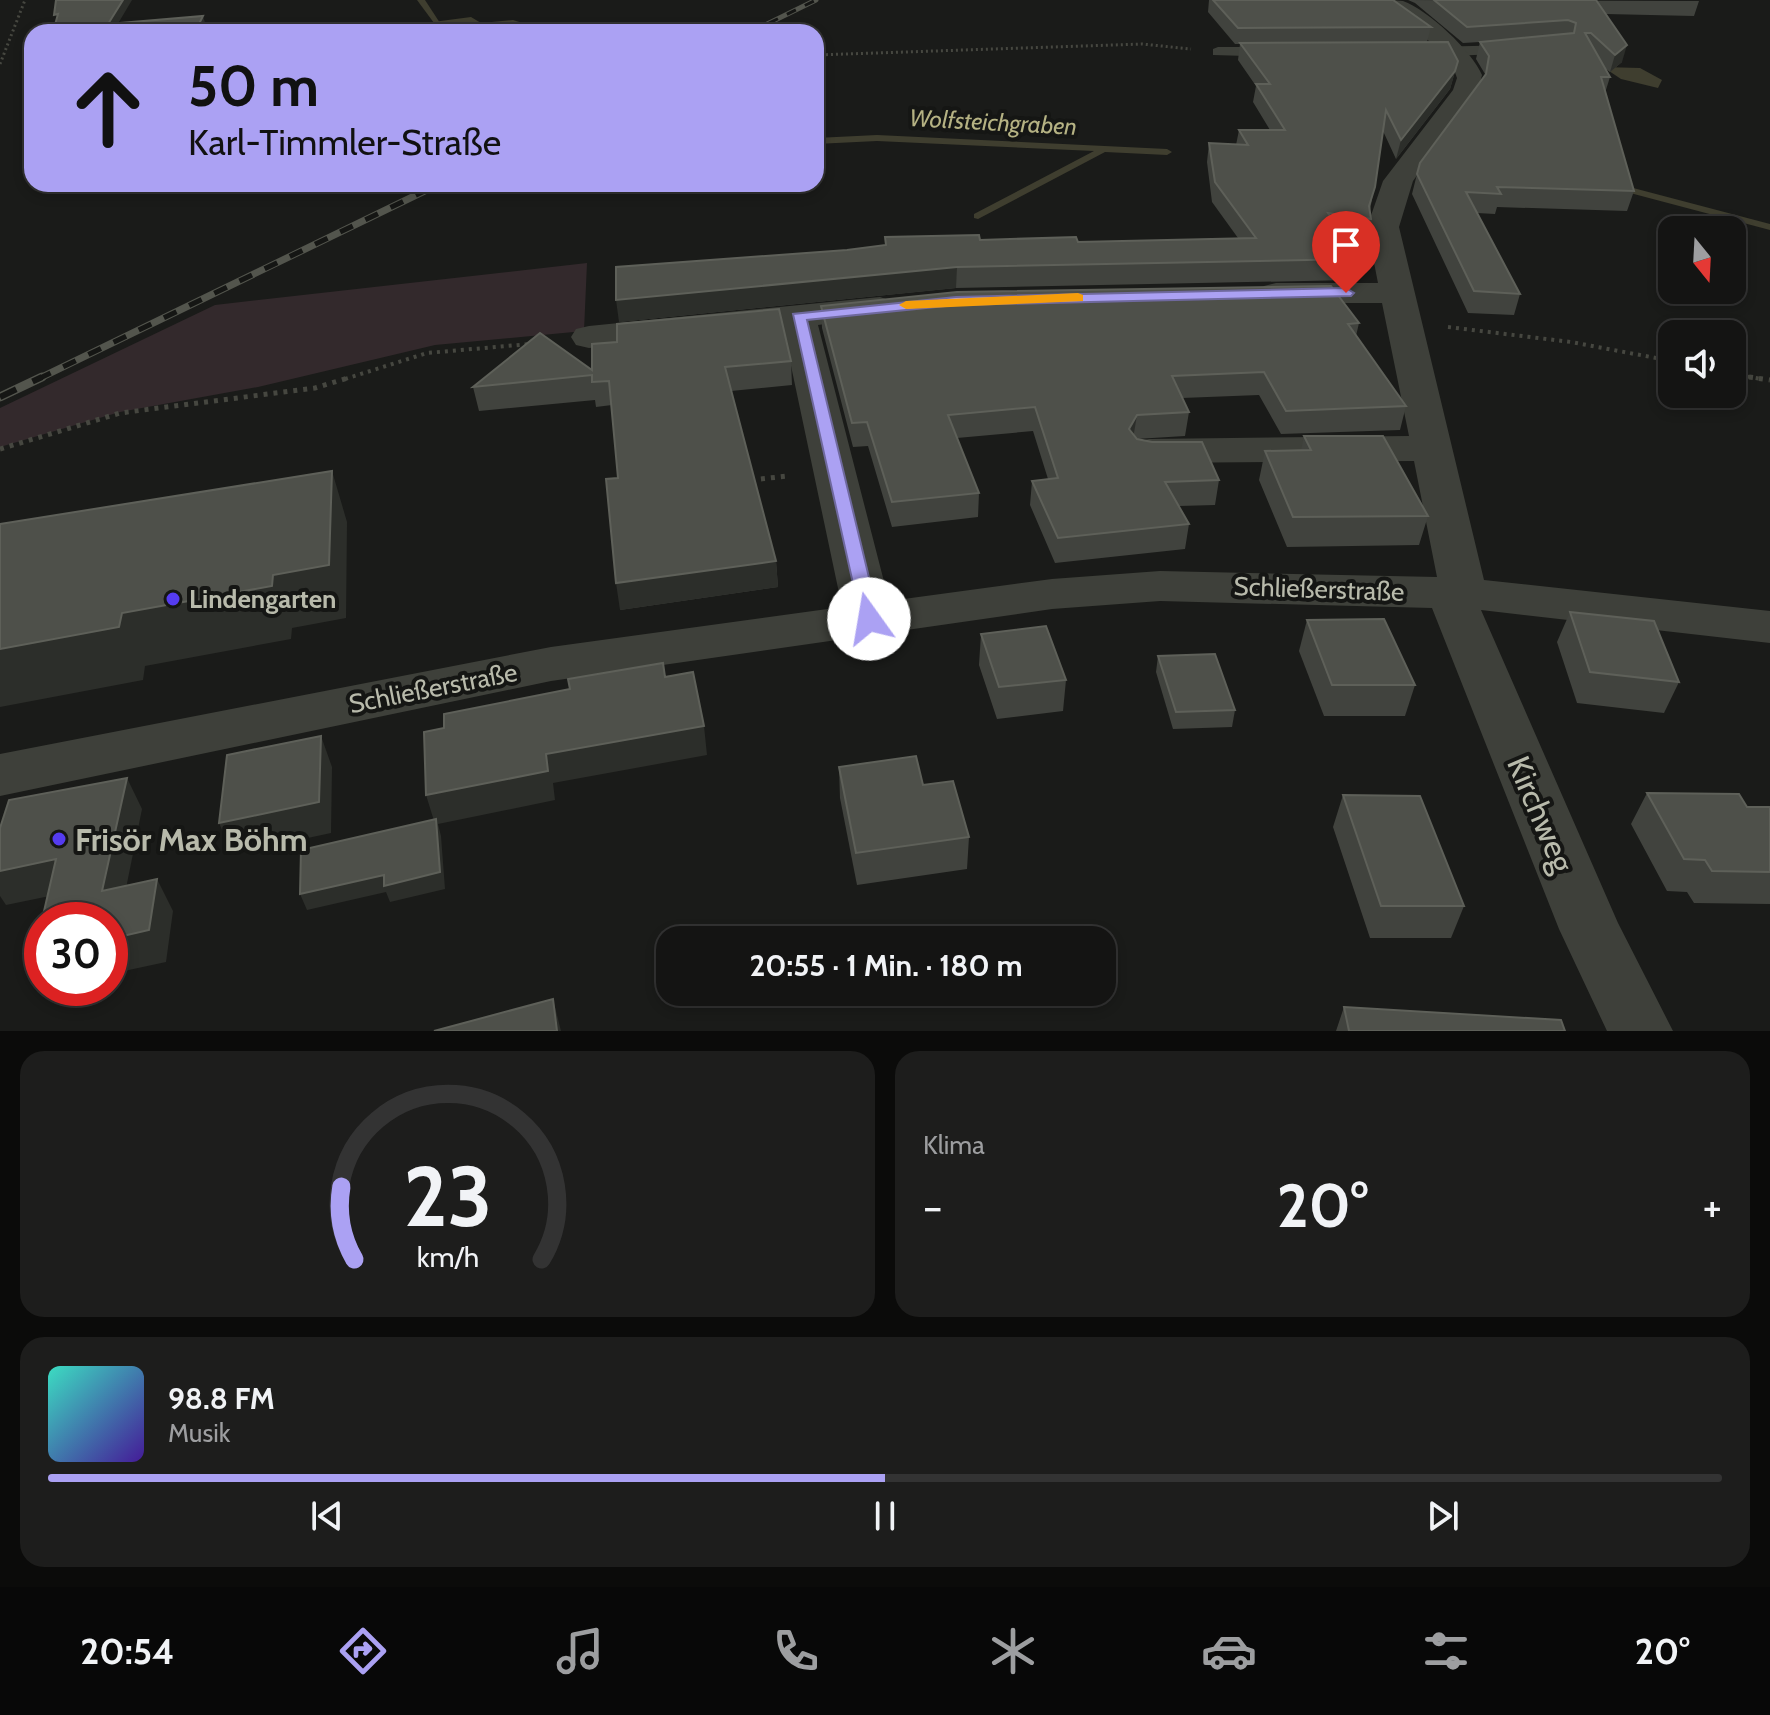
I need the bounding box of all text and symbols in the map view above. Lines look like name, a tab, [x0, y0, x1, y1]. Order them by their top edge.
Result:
text: 50 m	[188, 52, 319, 120]
icon: ahead	[56, 56, 160, 160]
water label: Wolfsteichgraben	[909, 103, 1077, 141]
text: Karl-Timmler-Straße	[188, 120, 501, 164]
pin	[1312, 211, 1380, 293]
north arrow	[1658, 216, 1746, 304]
map controls	[1658, 216, 1746, 408]
icon: arrive	[1324, 223, 1368, 267]
button: sound	[1658, 320, 1746, 408]
street label: Schließerstraße	[1233, 570, 1405, 608]
position arrow	[827, 577, 911, 661]
place label: Lindengarten	[189, 583, 336, 615]
marker: Lindengarten	[164, 590, 182, 608]
street label: Schließerstraße	[346, 656, 520, 720]
street label: Kirchweg	[1499, 750, 1583, 879]
place label: Frisör Max Böhm	[75, 820, 307, 859]
marker: Frisör Max Böhm	[50, 830, 68, 848]
speed limit sign: 30	[24, 902, 128, 1006]
text: 20:55 · 1 Min. · 180 m	[750, 947, 1022, 984]
text: Klima	[923, 1129, 985, 1161]
text: 23	[403, 1146, 492, 1247]
text: 20°	[1277, 1169, 1368, 1242]
text: −	[923, 1180, 942, 1233]
text: +	[1703, 1180, 1722, 1233]
text: km/h	[416, 1239, 479, 1274]
text: 98.8 FM	[168, 1380, 275, 1417]
text: Musik	[168, 1417, 230, 1449]
icon: previous	[305, 1494, 349, 1538]
icon: pause	[863, 1494, 907, 1538]
icon: next	[1421, 1494, 1465, 1538]
icon: directions	[335, 1623, 391, 1679]
icon: music	[552, 1623, 608, 1679]
icon: phone	[768, 1623, 824, 1679]
icon: climate	[985, 1623, 1041, 1679]
icon: car	[1201, 1623, 1257, 1679]
icon: filters	[1418, 1623, 1474, 1679]
text: 20:54	[80, 1629, 174, 1673]
text: 20°	[1635, 1629, 1690, 1673]

